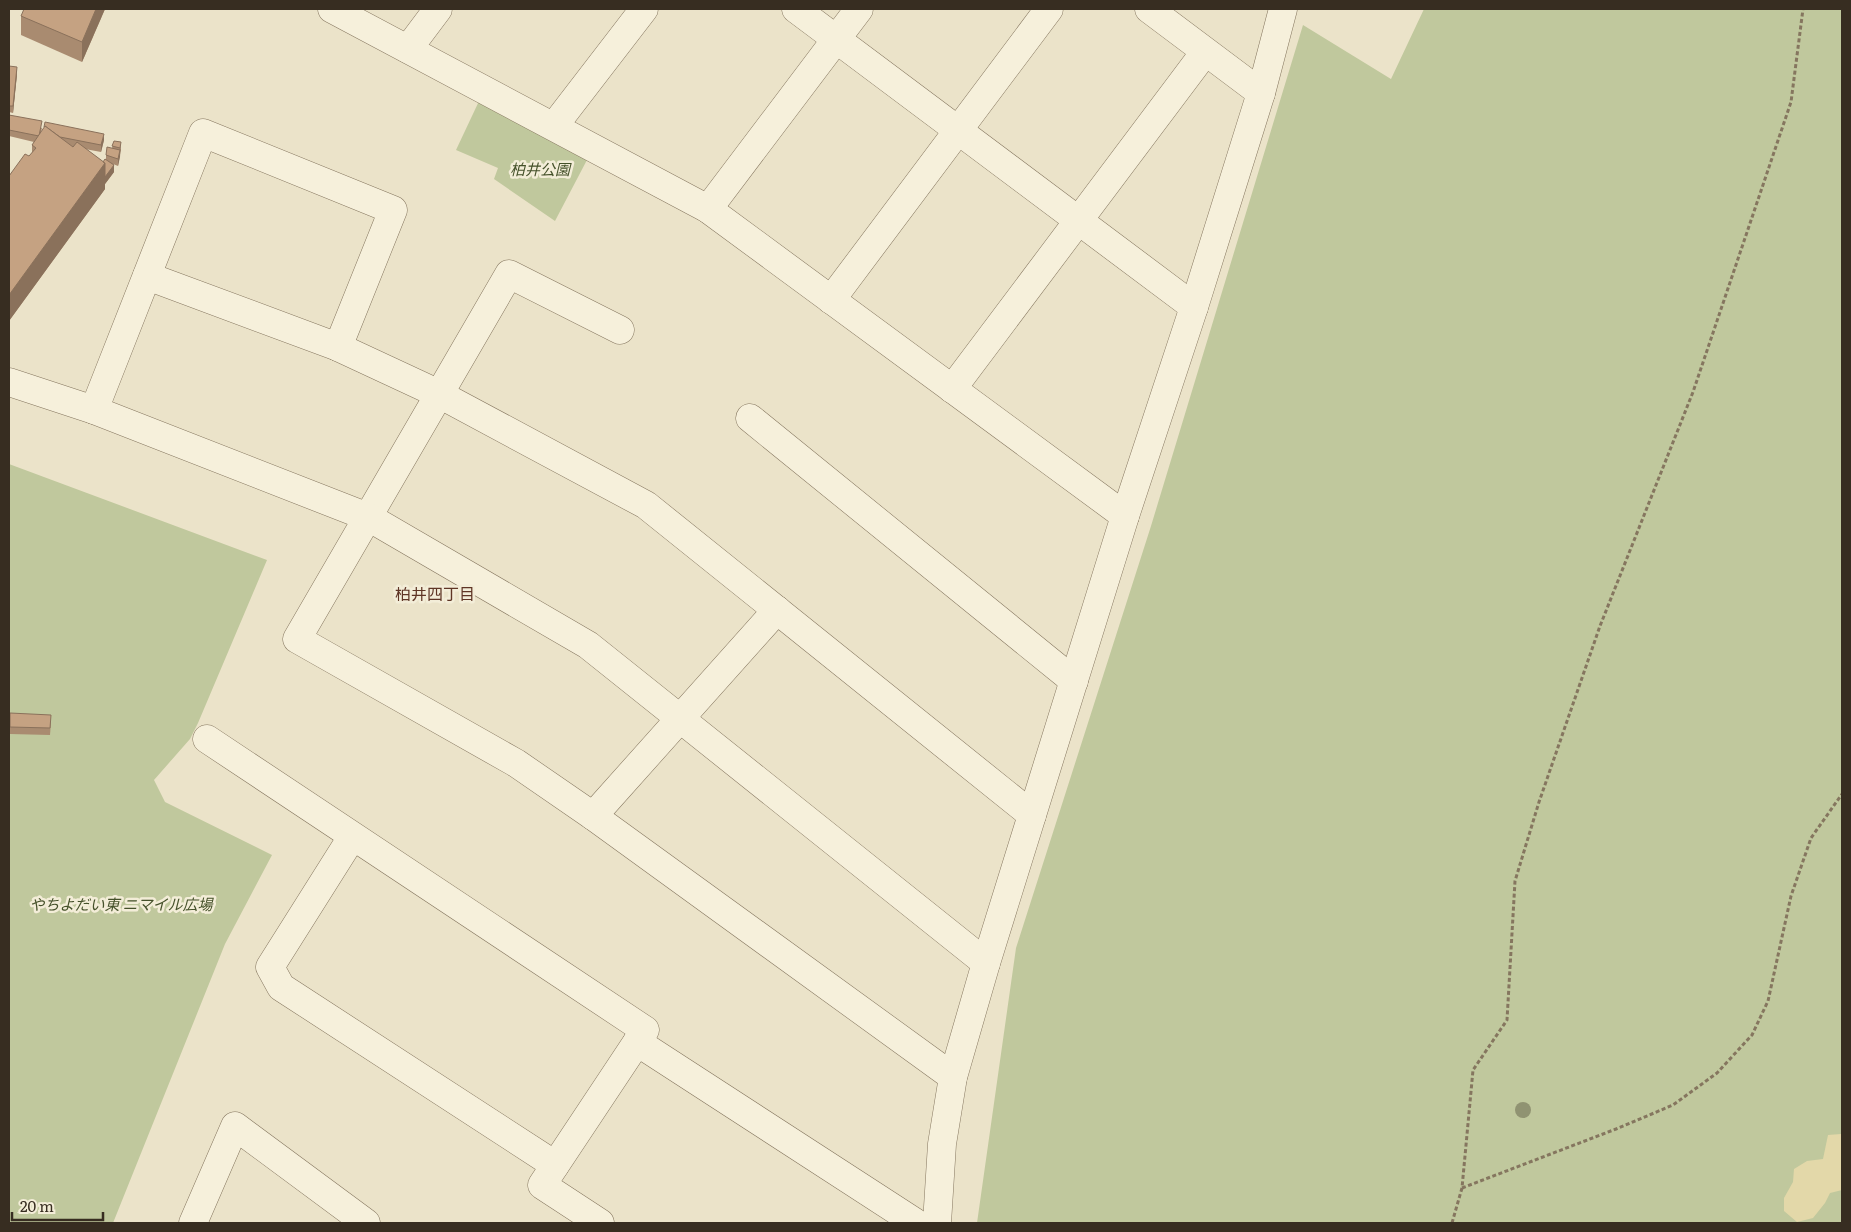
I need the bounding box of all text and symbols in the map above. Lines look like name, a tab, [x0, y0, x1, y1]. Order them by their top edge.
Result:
park label: 柏井公園	[510, 157, 572, 180]
district label: 柏井四丁目	[395, 581, 475, 605]
park label: やちよだい東 ニマイル広場	[30, 892, 214, 915]
scale bar	[12, 1190, 104, 1222]
text: 20 m	[20, 1194, 54, 1217]

